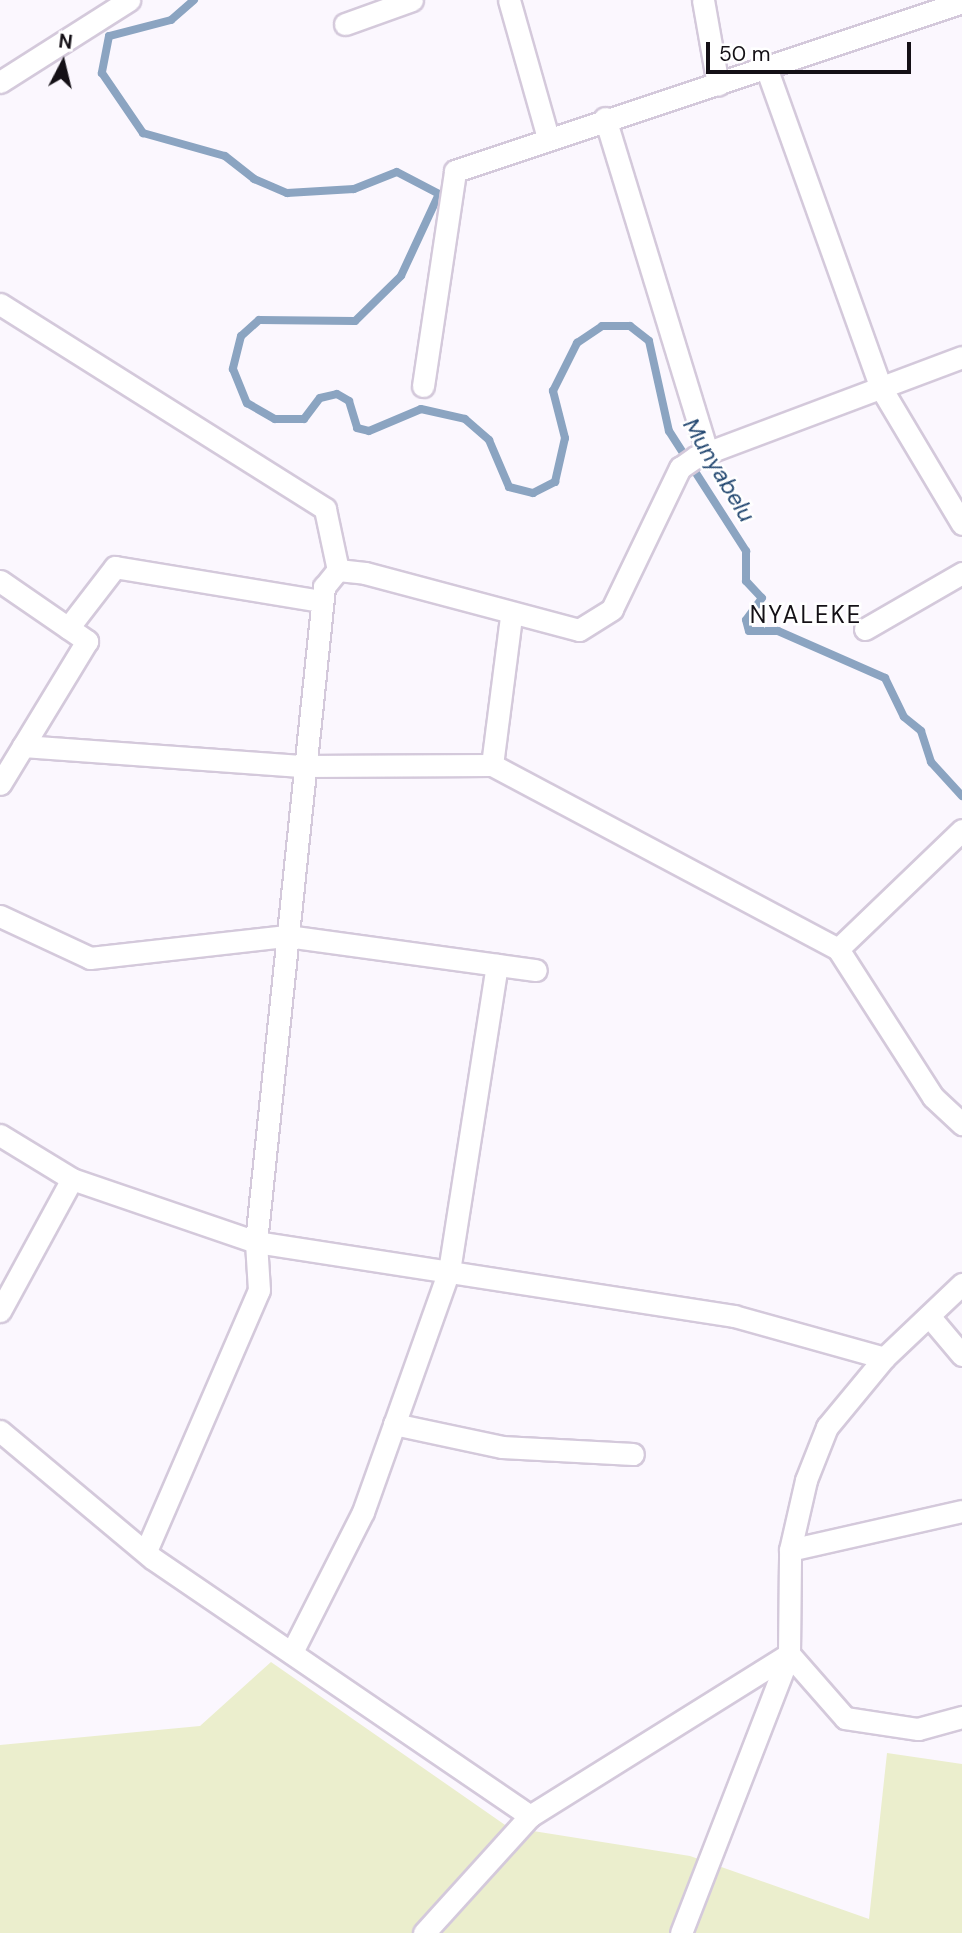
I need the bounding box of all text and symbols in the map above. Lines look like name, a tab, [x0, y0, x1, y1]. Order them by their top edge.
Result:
north arrow	[28, 28, 98, 98]
text: N	[57, 28, 74, 55]
scale bar	[710, 28, 915, 72]
text: 50 m	[719, 40, 770, 68]
water label: Munyabelu	[677, 413, 761, 527]
district label: NYALEKE	[751, 601, 861, 629]

